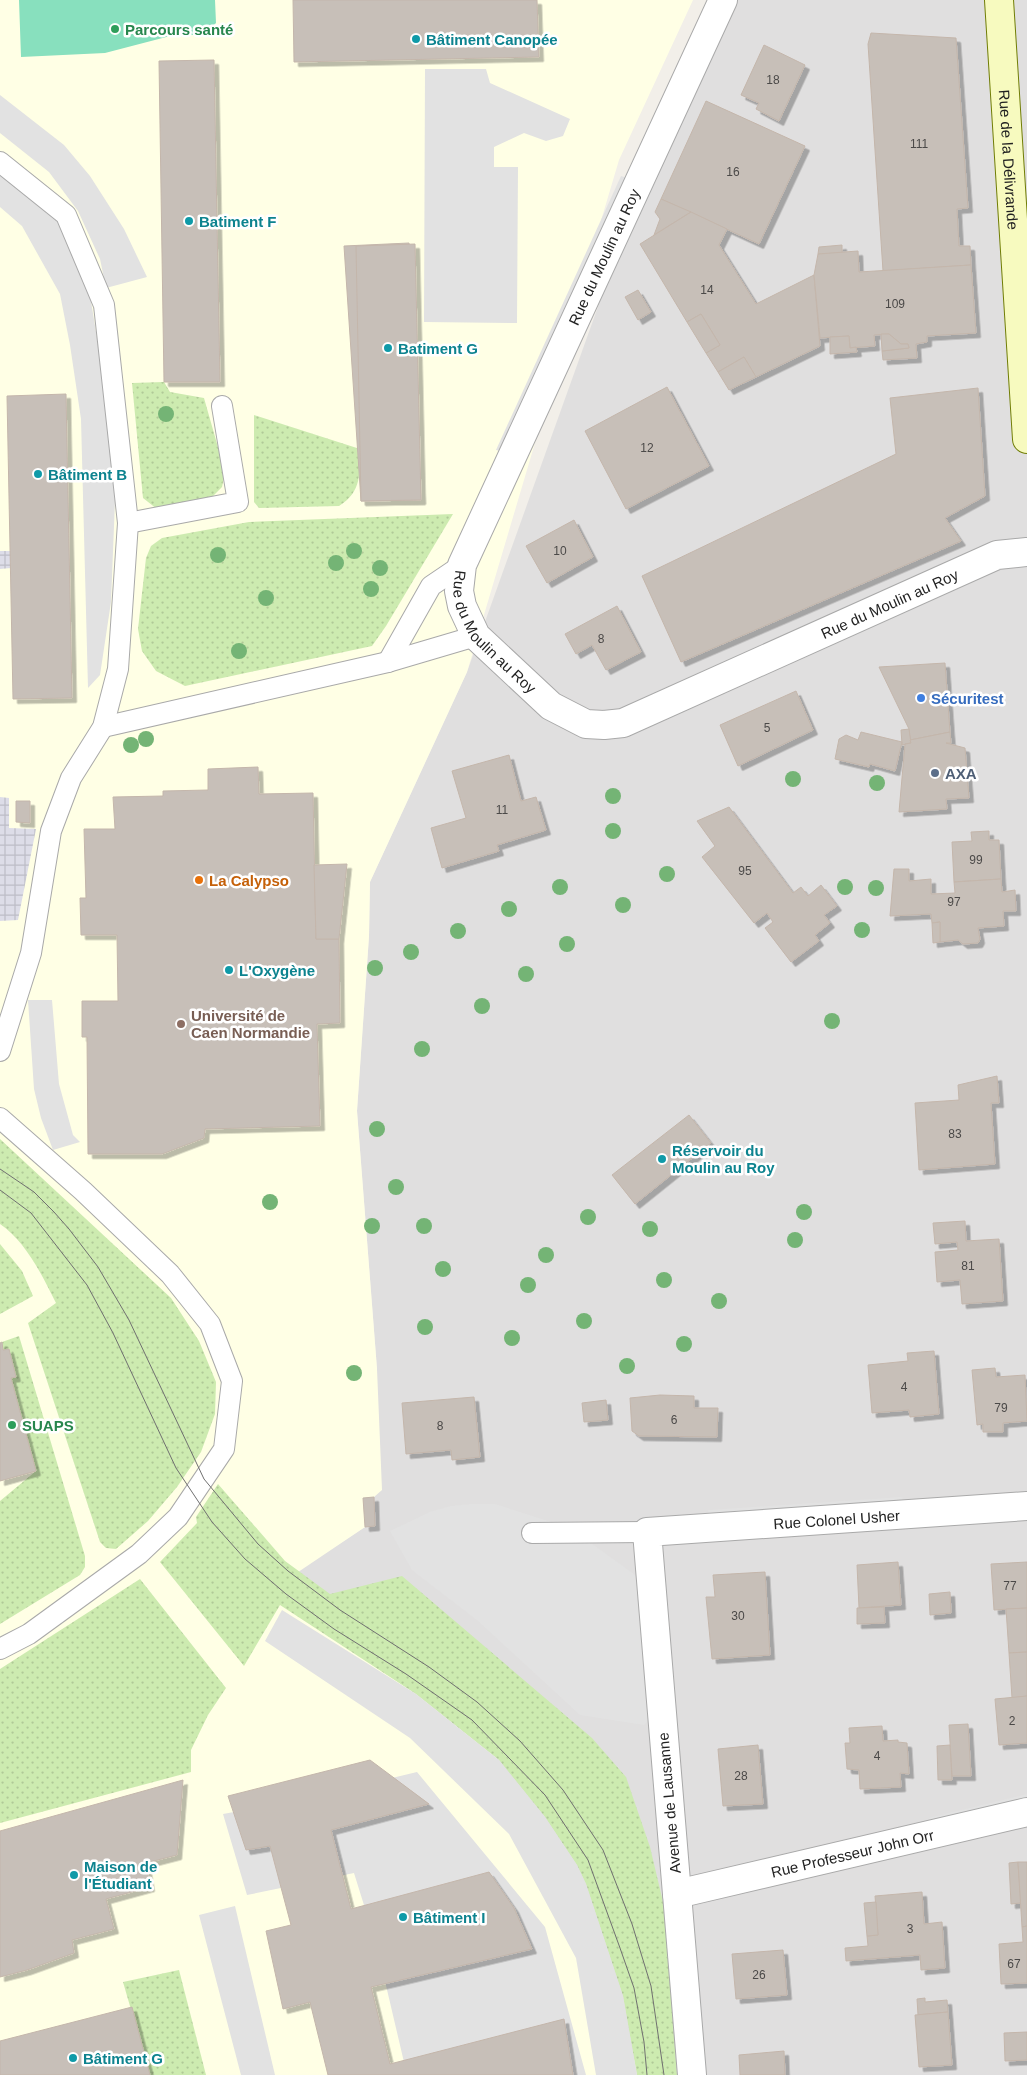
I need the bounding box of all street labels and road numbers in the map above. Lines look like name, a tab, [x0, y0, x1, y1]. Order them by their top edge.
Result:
street label: Rue de la Délivrande	[996, 89, 1022, 230]
street label: Rue du Moulin au Roy	[565, 186, 643, 328]
street label: Rue du Moulin au Roy	[818, 565, 961, 642]
street label: Rue du Moulin au Roy	[450, 569, 540, 697]
street label: Rue Colonel Usher	[773, 1506, 901, 1532]
street label: Avenue de Lausanne	[654, 1732, 684, 1874]
street label: Rue Professeur John Orr	[769, 1826, 935, 1880]

